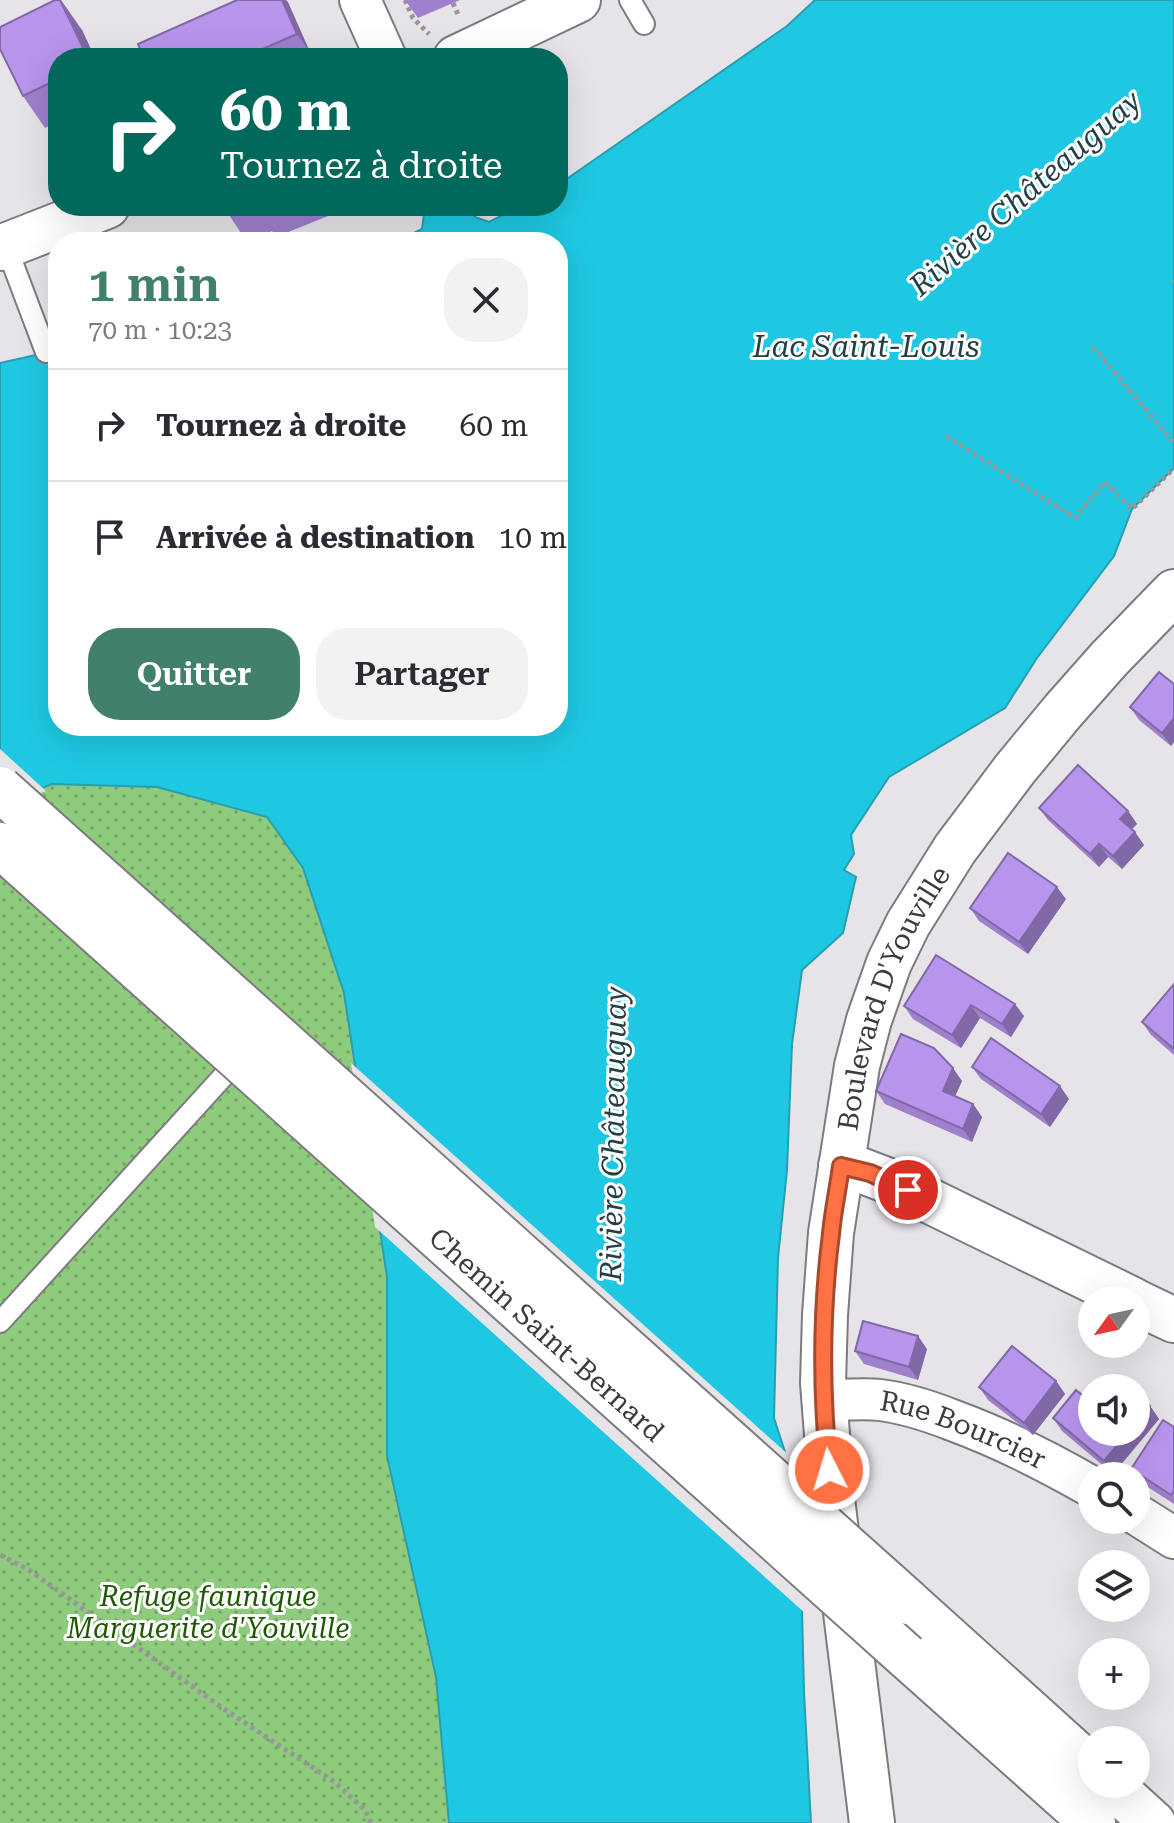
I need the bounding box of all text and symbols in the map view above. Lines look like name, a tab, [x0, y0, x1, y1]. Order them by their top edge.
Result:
text: 60 m	[220, 78, 351, 144]
icon: right	[88, 80, 192, 184]
water label: Rivière Châteauguay	[902, 83, 1148, 304]
text: Tournez à droite	[220, 145, 503, 187]
text: 1 min	[88, 257, 220, 313]
button: close	[444, 258, 528, 342]
text: 70 m · 10:23	[88, 315, 232, 345]
water label: Lac Saint-Louis	[752, 329, 979, 364]
icon: right	[88, 403, 132, 447]
text: Tournez à droite	[156, 408, 406, 443]
text: 60 m	[459, 408, 528, 443]
icon: arrive	[88, 515, 132, 559]
text: Arrivée à destination	[156, 520, 475, 555]
text: 10 m	[499, 520, 567, 555]
button: Quitter	[88, 628, 300, 720]
button: Partager	[316, 628, 528, 720]
street label: Boulevard D'Youville	[831, 860, 957, 1133]
water label: Rivière Châteauguay	[593, 986, 633, 1283]
pin	[874, 1156, 942, 1224]
icon: arrive	[886, 1168, 930, 1212]
street label: Chemin Saint-Bernard	[423, 1221, 671, 1448]
north arrow	[1078, 1286, 1150, 1358]
map controls	[1078, 1286, 1150, 1798]
button: sound	[1078, 1374, 1150, 1446]
street label: Rue Bourcier	[878, 1384, 1051, 1475]
position arrow	[787, 1428, 871, 1512]
button: search	[1078, 1462, 1150, 1534]
button: layers	[1078, 1550, 1150, 1622]
park label: Refuge faunique Marguerite d'Youville	[66, 1580, 349, 1645]
button: +	[1078, 1638, 1150, 1710]
button: −	[1078, 1726, 1150, 1798]

